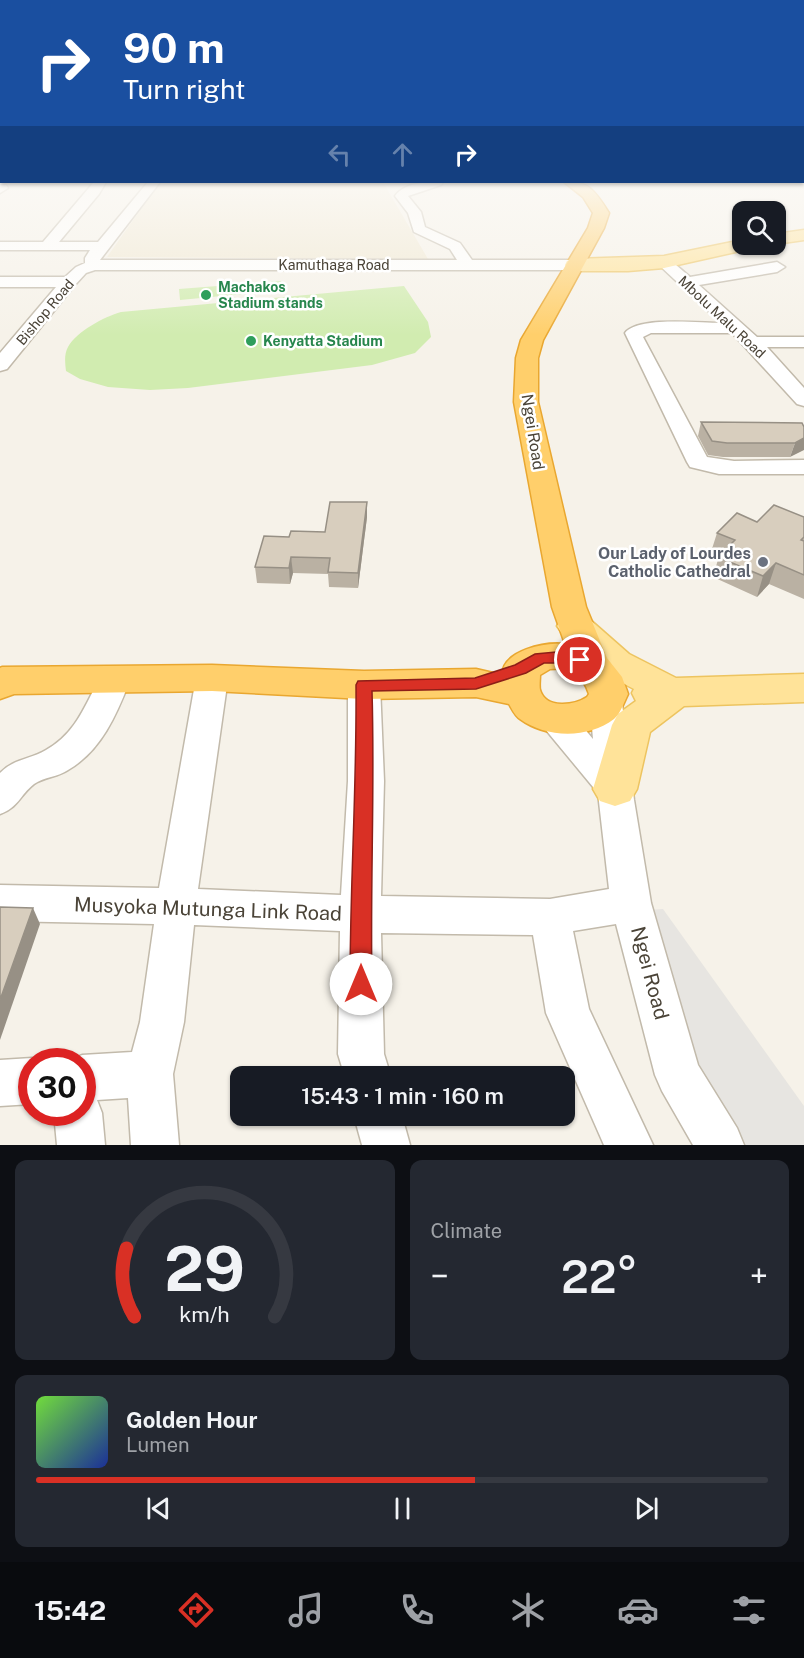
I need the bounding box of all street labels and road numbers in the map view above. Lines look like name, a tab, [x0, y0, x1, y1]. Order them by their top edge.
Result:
street label: Kamuthaga Road	[278, 257, 390, 273]
street label: Mbolu Malu Road	[675, 273, 769, 361]
street label: Bishop Road	[13, 276, 77, 348]
street label: Ngei Road	[518, 393, 548, 471]
street label: Musyoka Mutunga Link Road	[74, 892, 342, 926]
street label: Ngei Road	[626, 924, 674, 1022]

